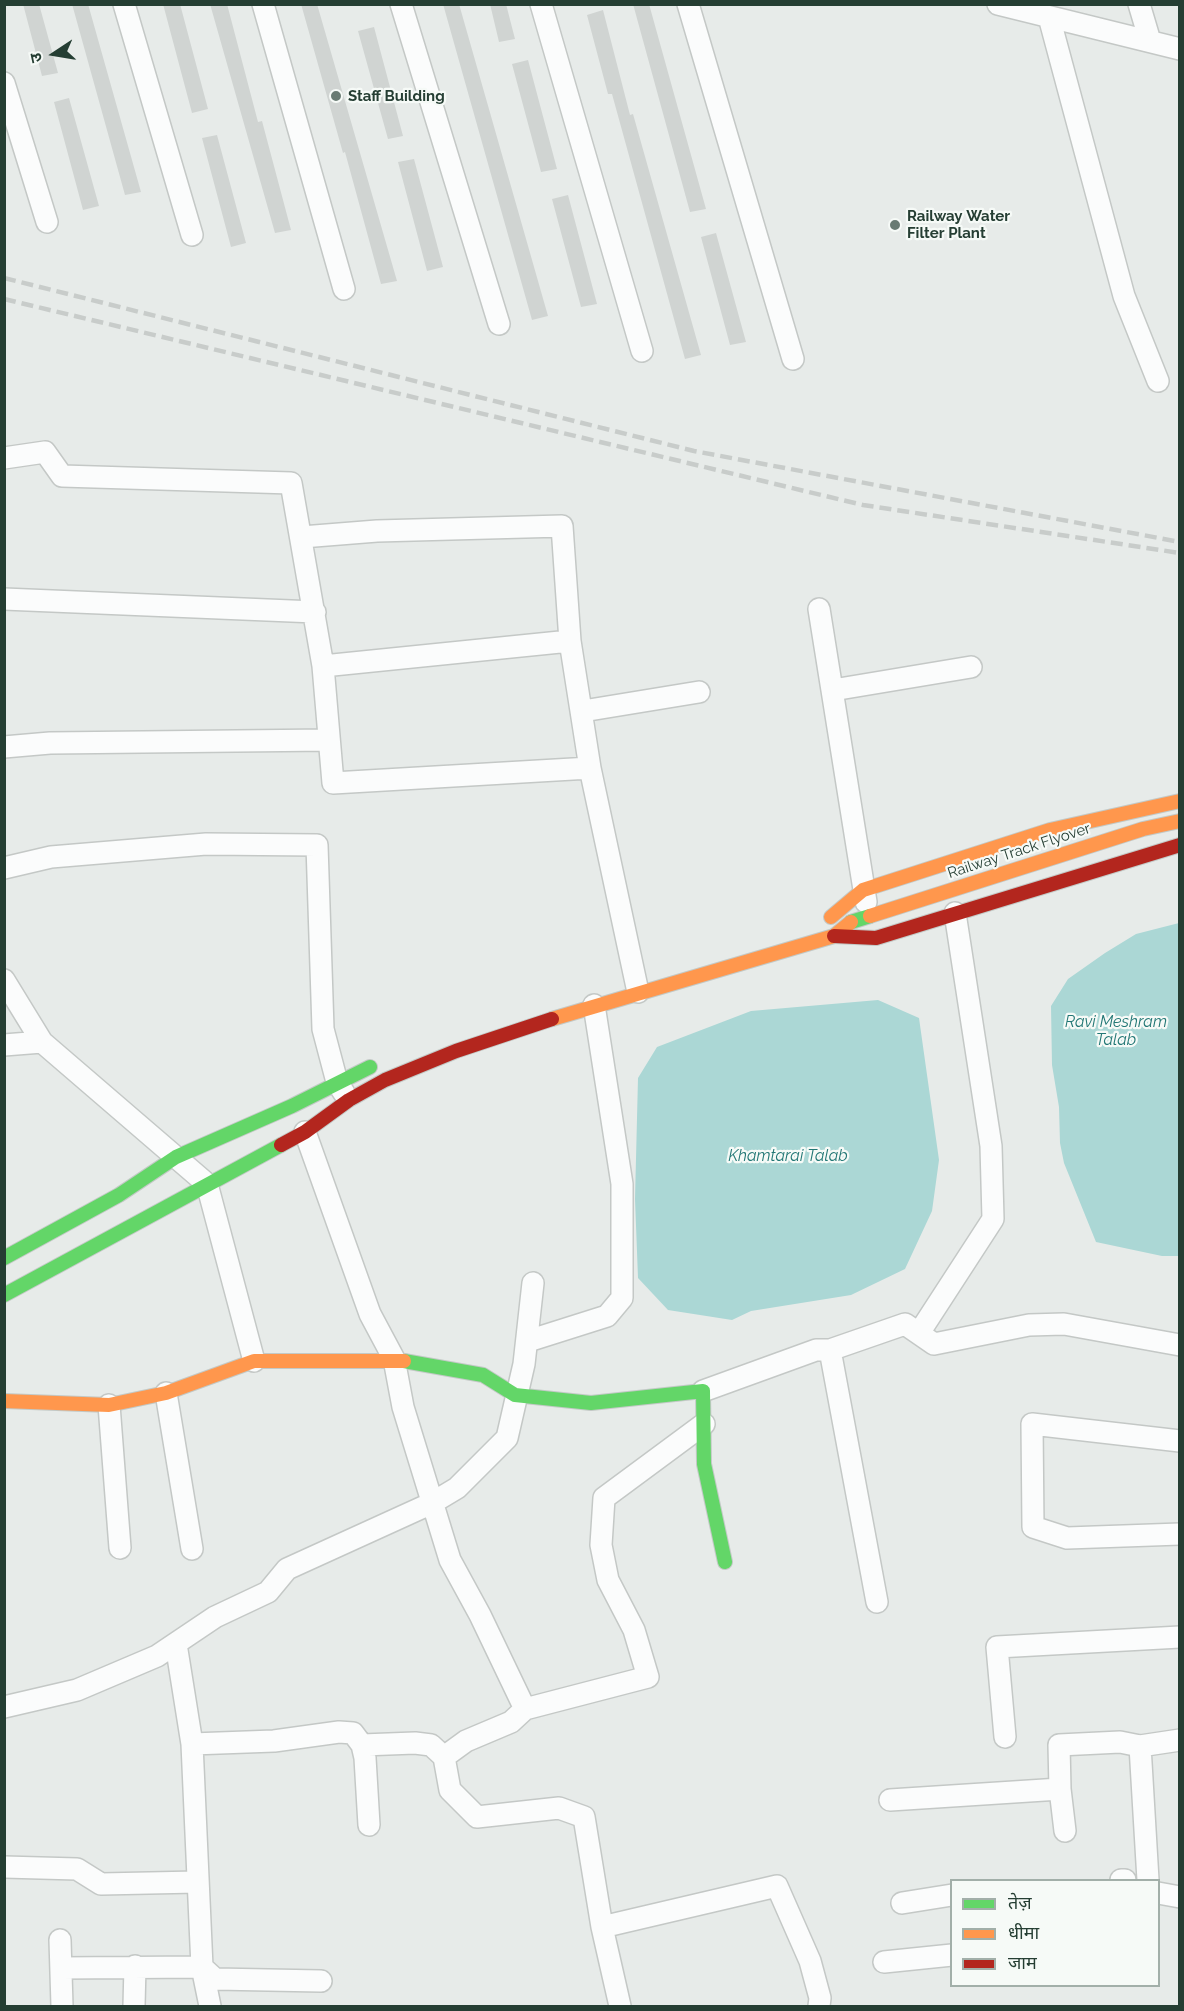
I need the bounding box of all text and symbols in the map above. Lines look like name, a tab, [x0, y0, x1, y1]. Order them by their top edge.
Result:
north arrow	[24, 24, 84, 84]
text: उ	[26, 51, 46, 64]
place label: Staff Building	[348, 87, 445, 105]
marker: Staff Building	[329, 89, 343, 103]
place label: Railway Water Filter Plant	[907, 207, 1010, 242]
marker: Railway Water Filter Plant	[888, 218, 902, 232]
street label: Railway Track Flyover	[945, 819, 1093, 883]
water label: Ravi Meshram Talab	[1065, 1012, 1167, 1050]
water label: Khamtarai Talab	[728, 1146, 848, 1166]
legend	[950, 1879, 1160, 1987]
text: तेज़	[1008, 1892, 1032, 1913]
text: धीमा	[1008, 1922, 1039, 1943]
text: जाम	[1008, 1952, 1037, 1973]

